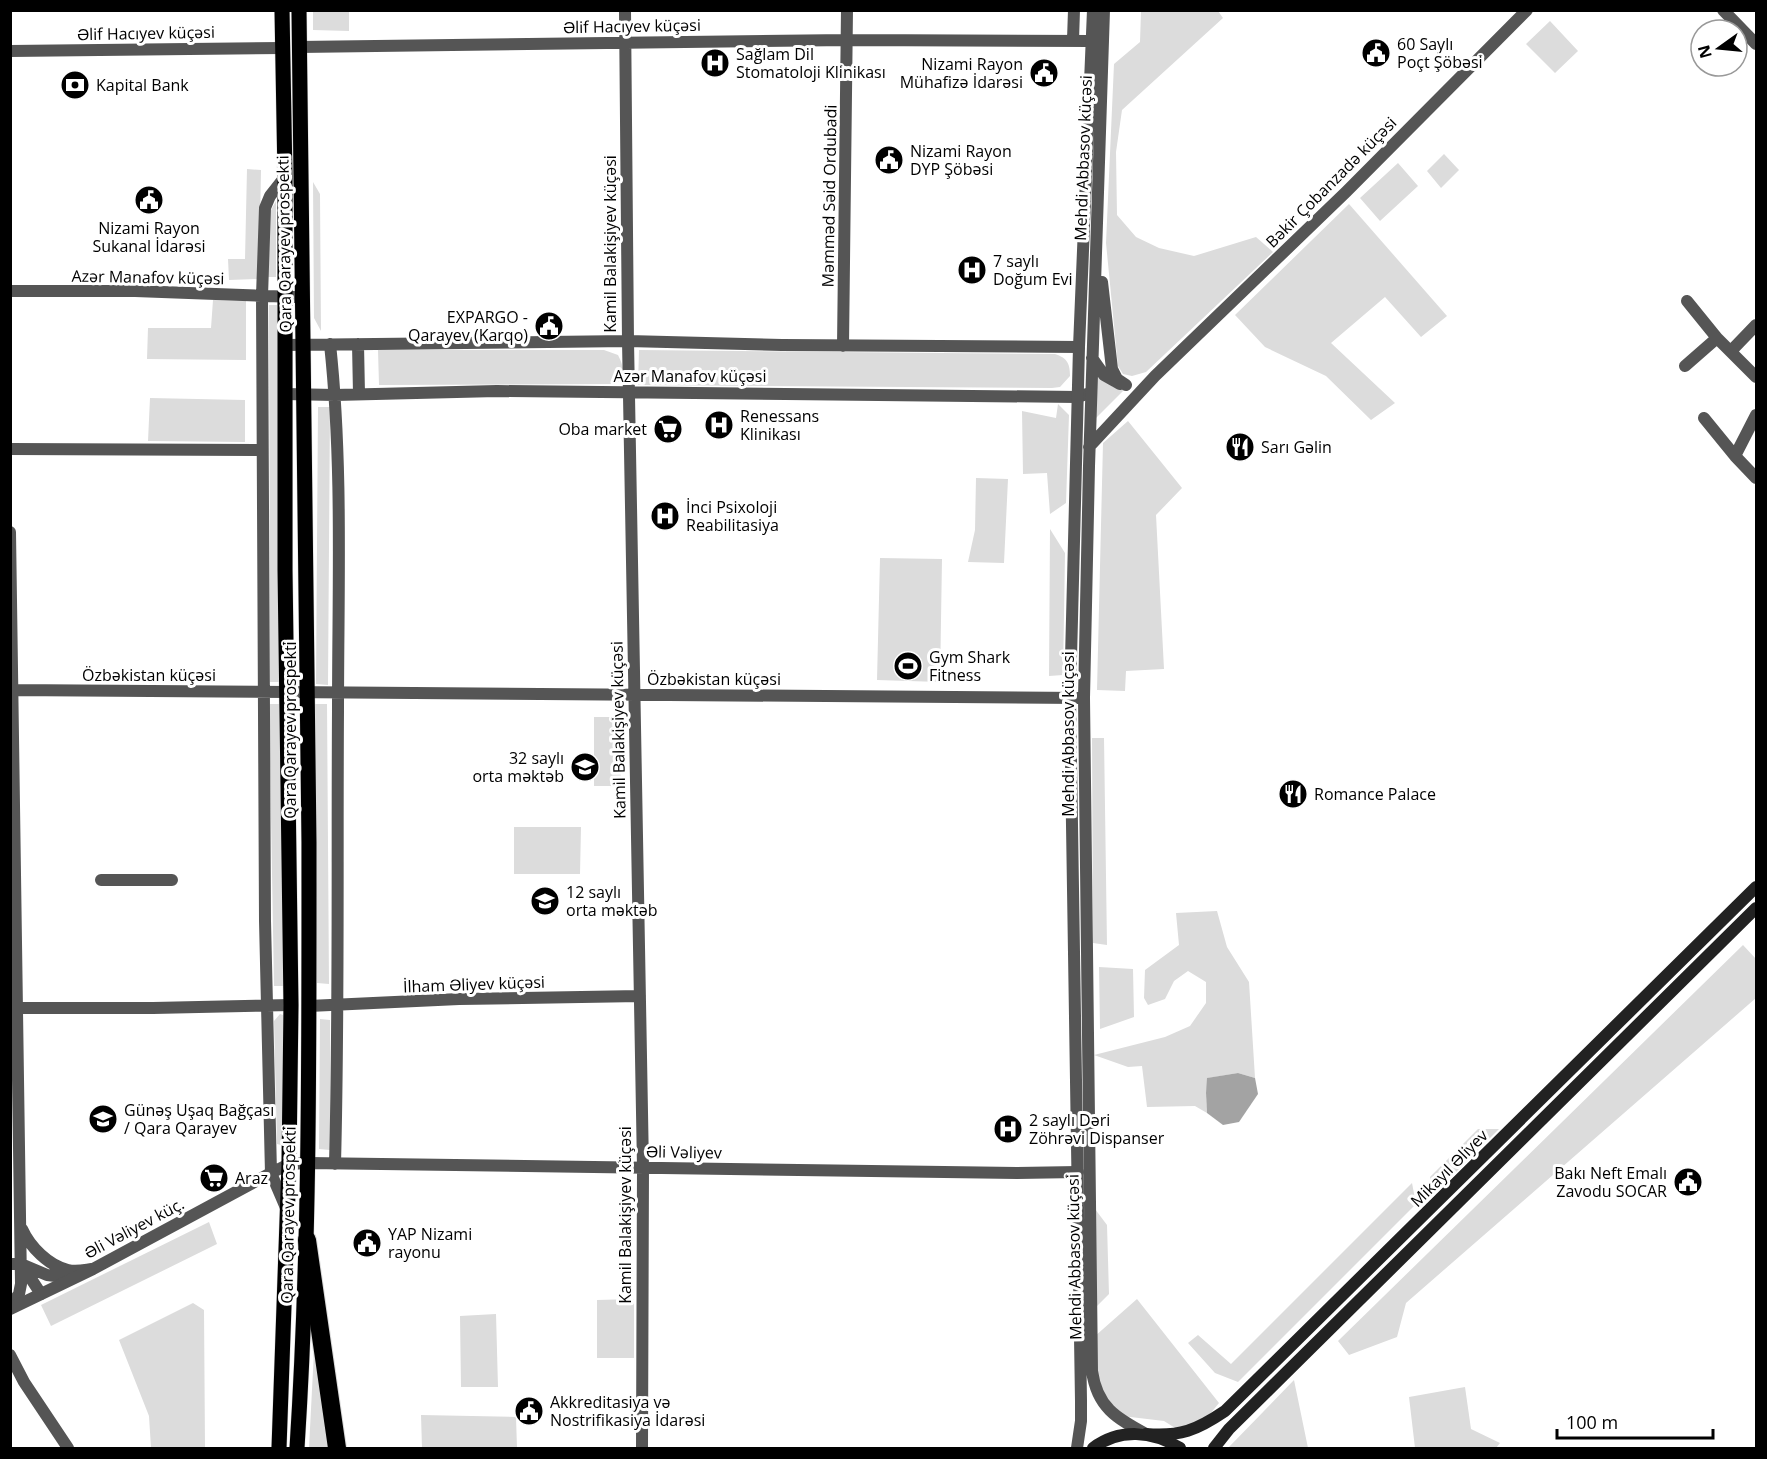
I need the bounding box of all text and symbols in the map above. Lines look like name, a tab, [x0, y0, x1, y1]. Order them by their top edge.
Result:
street label: Əlif Hacıyev küçəsi	[563, 14, 701, 38]
north arrow	[1689, 18, 1749, 78]
street label: Əlif Hacıyev küçəsi	[77, 21, 215, 45]
place label: 60 Saylı Poçt Şöbəsi	[1397, 33, 1483, 73]
public building icon: 60 Saylı Poçt Şöbəsi	[1360, 37, 1392, 69]
place label: Sağlam Dil Stomatoloji Klinikası	[736, 43, 886, 83]
text: N	[1692, 43, 1717, 61]
hospital icon: Sağlam Dil Stomatoloji Klinikası	[699, 47, 731, 79]
place label: Nizami Rayon Mühafizə İdarəsi	[900, 53, 1023, 93]
public building icon: Nizami Rayon Mühafizə İdarəsi	[1028, 57, 1060, 89]
bank icon: Kapital Bank	[59, 69, 91, 101]
place label: Kapital Bank	[96, 74, 189, 96]
street label: Mehdi Abbasov küçəsi	[1069, 75, 1097, 241]
street label: Məmməd Səid Ordubadi	[816, 104, 842, 288]
street label: Bəkir Çobanzadə küçəsi	[1261, 112, 1401, 252]
place label: Nizami Rayon DYP Şöbəsi	[910, 140, 1012, 180]
public building icon: Nizami Rayon DYP Şöbəsi	[873, 144, 905, 176]
street label: Qara Qarayev prospekti	[271, 155, 297, 333]
street label: Kamil Balakişiyev küçəsi	[599, 155, 621, 333]
public building icon: Nizami Rayon Sukanal İdarəsi	[133, 184, 165, 216]
place label: Nizami Rayon Sukanal İdarəsi	[92, 217, 206, 257]
place label: 7 saylı Doğum Evi	[993, 250, 1073, 290]
hospital icon: 7 saylı Doğum Evi	[956, 254, 988, 286]
street label: Azər Manafov küçəsi	[71, 265, 225, 289]
place label: EXPARGO - Qarayev (Karqo)	[408, 306, 528, 346]
public building icon: EXPARGO - Qarayev (Karqo)	[533, 310, 565, 342]
street label: Azər Manafov küçəsi	[614, 365, 766, 387]
place label: Renessans Klinikası	[740, 405, 819, 445]
hospital icon: Renessans Klinikası	[703, 409, 735, 441]
supermarket icon: Oba market	[652, 413, 684, 445]
place label: Oba market	[558, 418, 647, 440]
restaurant icon: Sarı Gəlin	[1224, 431, 1256, 463]
place label: Sarı Gəlin	[1261, 436, 1332, 458]
place label: İnci Psixoloji Reabilitasiya	[686, 496, 779, 536]
hospital icon: İnci Psixoloji Reabilitasiya	[649, 500, 681, 532]
street label: Qara Qarayev prospekti	[279, 641, 301, 819]
street label: Kamil Balakişiyev küçəsi	[605, 641, 631, 819]
place label: Gym Shark Fitness	[929, 646, 1011, 686]
sports icon: Gym Shark Fitness	[892, 650, 924, 682]
street label: Mehdi Abbasov küçəsi	[1057, 651, 1079, 817]
street label: Özbəkistan küçəsi	[82, 664, 216, 686]
street label: Özbəkistan küçəsi	[647, 668, 781, 690]
place label: 32 saylı orta məktəb	[472, 747, 564, 787]
school or university icon: 32 saylı orta məktəb	[569, 751, 601, 783]
restaurant icon: Romance Palace	[1277, 778, 1309, 810]
place label: Romance Palace	[1314, 783, 1436, 805]
place label: 12 saylı orta məktəb	[566, 881, 658, 921]
school or university icon: 12 saylı orta məktəb	[529, 885, 561, 917]
street label: İlham Əliyev küçəsi	[403, 971, 545, 997]
place label: Günəş Uşaq Bağçası / Qara Qarayev	[124, 1099, 274, 1139]
school or university icon: Günəş Uşaq Bağçası / Qara Qarayev	[87, 1103, 119, 1135]
place label: 2 saylı Dəri Zöhrəvi Dispanser	[1029, 1109, 1165, 1149]
hospital icon: 2 saylı Dəri Zöhrəvi Dispanser	[992, 1113, 1024, 1145]
street label: Mikayıl Əliyev	[1405, 1124, 1493, 1212]
street label: Qara Qarayev prospekti	[275, 1126, 301, 1304]
street label: Kamil Balakişiyev küçəsi	[614, 1126, 636, 1304]
street label: Əli Vəliyev	[646, 1140, 722, 1164]
supermarket icon: Araz	[198, 1162, 230, 1194]
place label: Bakı Neft Emalı Zavodu SOCAR	[1554, 1162, 1667, 1202]
public building icon: Bakı Neft Emalı Zavodu SOCAR	[1672, 1166, 1704, 1198]
place label: Araz	[235, 1167, 268, 1189]
street label: Mehdi Abbasov küçəsi	[1062, 1174, 1086, 1340]
street label: Əli Vəliyev küç.	[80, 1192, 188, 1264]
place label: YAP Nizami rayonu	[388, 1223, 472, 1263]
public building icon: YAP Nizami rayonu	[351, 1227, 383, 1259]
place label: Akkreditasiya və Nostrifikasiya İdarəsi	[550, 1391, 705, 1431]
public building icon: Akkreditasiya və Nostrifikasiya İdarəsi	[513, 1395, 545, 1427]
scale bar	[1557, 1402, 1713, 1440]
text: 100 m	[1566, 1410, 1618, 1434]

